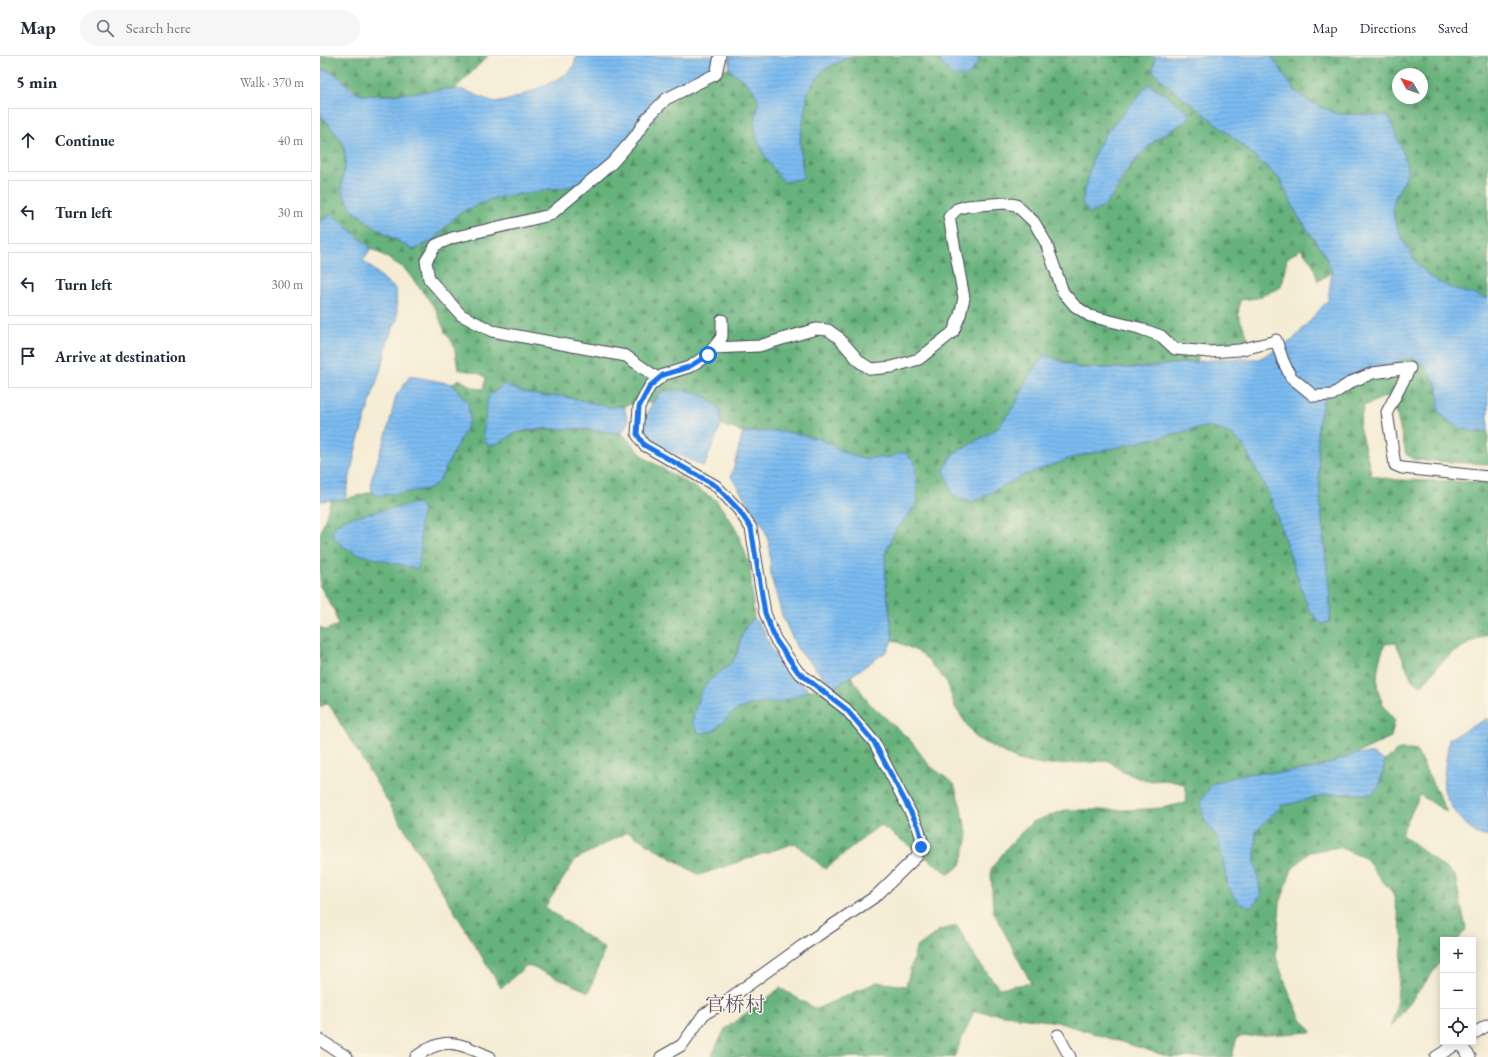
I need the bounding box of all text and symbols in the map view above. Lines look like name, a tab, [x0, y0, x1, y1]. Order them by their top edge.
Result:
search box	[80, 10, 360, 46]
text: Map	[20, 15, 56, 40]
icon: search	[94, 17, 116, 39]
text: Search here	[126, 18, 191, 37]
text: Map	[1312, 19, 1338, 37]
text: Directions	[1360, 19, 1416, 37]
text: Saved	[1438, 19, 1468, 37]
north arrow	[1392, 68, 1428, 104]
text: 5 min	[16, 71, 57, 93]
text: Walk · 370 m	[240, 74, 304, 91]
icon: ahead	[17, 129, 39, 151]
text: Continue	[55, 131, 115, 150]
text: 40 m	[278, 132, 303, 149]
icon: left	[17, 201, 39, 223]
text: Turn left	[55, 203, 112, 222]
text: 30 m	[278, 204, 303, 221]
icon: left	[17, 273, 39, 295]
text: Turn left	[55, 275, 112, 294]
text: 300 m	[272, 276, 303, 293]
icon: arrive	[17, 345, 39, 367]
route start	[699, 346, 717, 364]
text: Arrive at destination	[55, 347, 186, 366]
route end	[912, 838, 930, 856]
map controls	[1440, 937, 1476, 1045]
button: +	[1440, 937, 1476, 973]
button: −	[1440, 973, 1476, 1009]
district label: 官桥村	[705, 991, 765, 1017]
button: locate	[1440, 1009, 1476, 1045]

